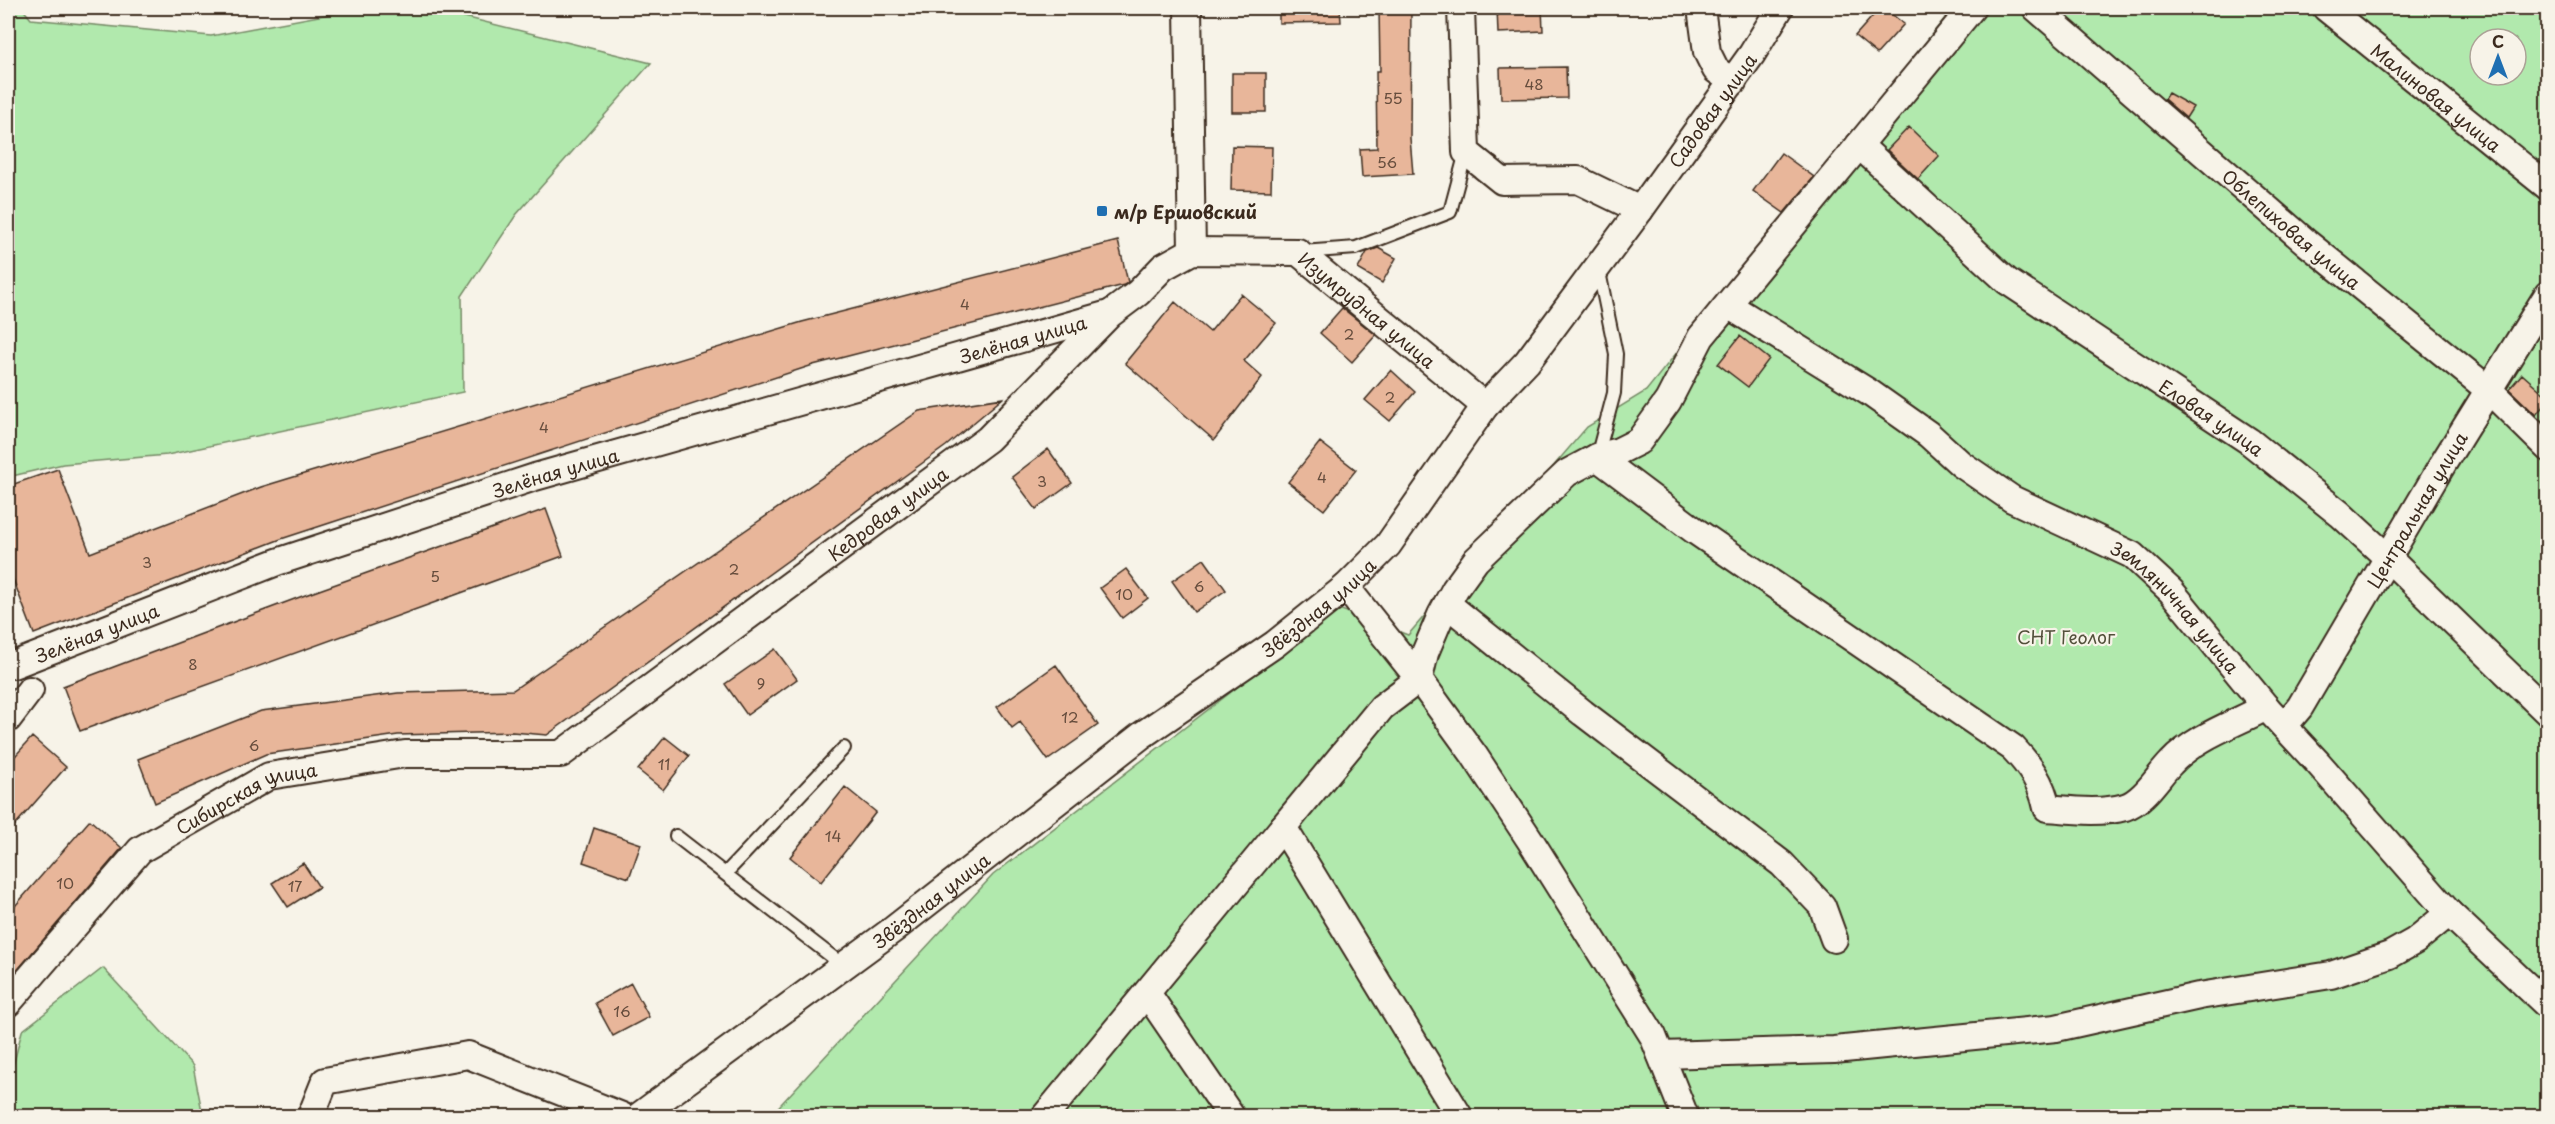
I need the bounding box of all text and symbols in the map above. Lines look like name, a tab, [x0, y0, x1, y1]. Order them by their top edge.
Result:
north arrow	[2468, 27, 2528, 87]
text: С	[2492, 29, 2504, 53]
street label: Малиновая улица	[2366, 36, 2508, 158]
street label: Садовая улица	[1661, 47, 1763, 173]
house number: 48	[1524, 72, 1544, 95]
house number: 55	[1383, 86, 1403, 109]
house number: 56	[1377, 150, 1397, 173]
street label: Облепиховая улица	[2217, 162, 2368, 296]
place label: м/р Ершовский	[1114, 198, 1257, 225]
marker: м/р Ершовский	[1095, 204, 1109, 218]
street label: Изумрудная улица	[1293, 245, 1442, 374]
house number: 4	[960, 292, 970, 315]
street label: Зелёная улица	[956, 307, 1090, 369]
house number: 2	[1344, 322, 1354, 345]
street label: Еловая улица	[2154, 372, 2271, 462]
house number: 2	[1385, 385, 1395, 408]
house number: 4	[539, 415, 549, 438]
street label: Центральная улица	[2359, 426, 2474, 593]
street label: Зелёная улица	[489, 440, 622, 504]
street label: Кедровая улица	[821, 459, 954, 567]
house number: 4	[1317, 465, 1327, 488]
house number: 3	[1037, 469, 1047, 492]
street label: Земляничная улица	[2107, 534, 2247, 679]
house number: 3	[142, 550, 152, 573]
street label: Звёздная улица	[1256, 551, 1382, 663]
house number: 2	[729, 557, 739, 580]
house number: 5	[430, 564, 440, 587]
house number: 6	[1194, 574, 1204, 597]
house number: 10	[1115, 582, 1133, 605]
street label: Зелёная улица	[31, 596, 163, 669]
park label: СНТ Геолог	[2017, 623, 2116, 650]
house number: 8	[188, 652, 198, 675]
house number: 9	[757, 671, 765, 694]
house number: 12	[1061, 705, 1079, 728]
house number: 6	[249, 733, 259, 756]
house number: 11	[658, 752, 670, 775]
street label: Сибирская улица	[170, 755, 320, 840]
house number: 14	[825, 824, 841, 847]
street label: Звёздная улица	[867, 845, 996, 954]
house number: 10	[56, 871, 74, 894]
house number: 17	[288, 874, 302, 897]
house number: 16	[613, 999, 631, 1022]

